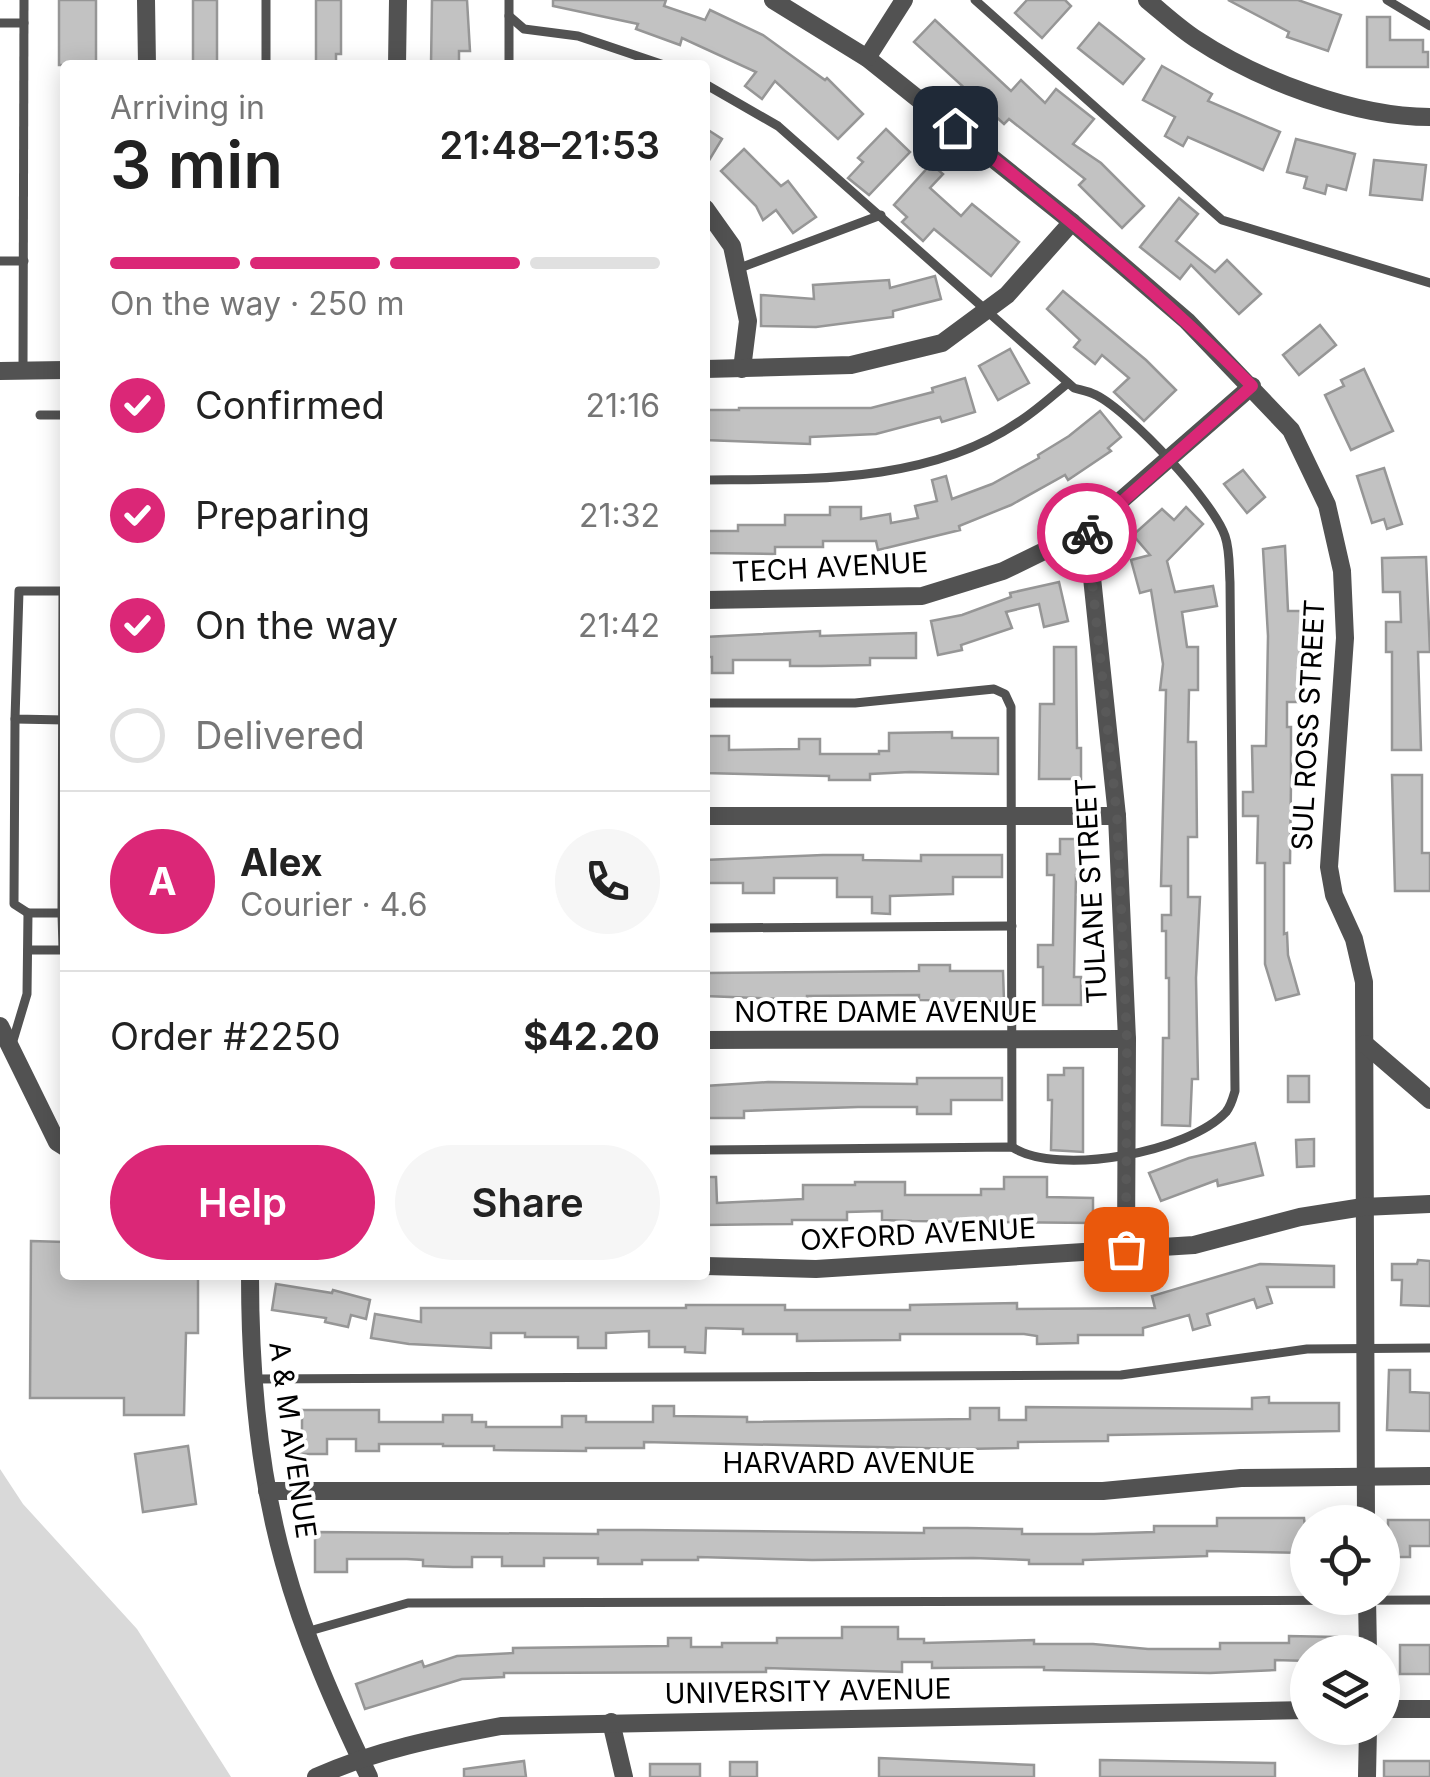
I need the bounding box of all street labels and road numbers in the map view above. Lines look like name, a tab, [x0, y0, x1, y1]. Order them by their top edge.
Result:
street label: TECH AVENUE	[731, 545, 929, 589]
street label: SUL ROSS STREET	[1284, 599, 1332, 851]
street label: TULANE STREET	[1068, 777, 1114, 1005]
street label: NOTRE DAME AVENUE	[734, 995, 1038, 1029]
street label: OXFORD AVENUE	[799, 1211, 1037, 1257]
street label: A & M AVENUE	[262, 1339, 324, 1541]
street label: HARVARD AVENUE	[723, 1446, 975, 1480]
street label: UNIVERSITY AVENUE	[664, 1671, 952, 1711]

